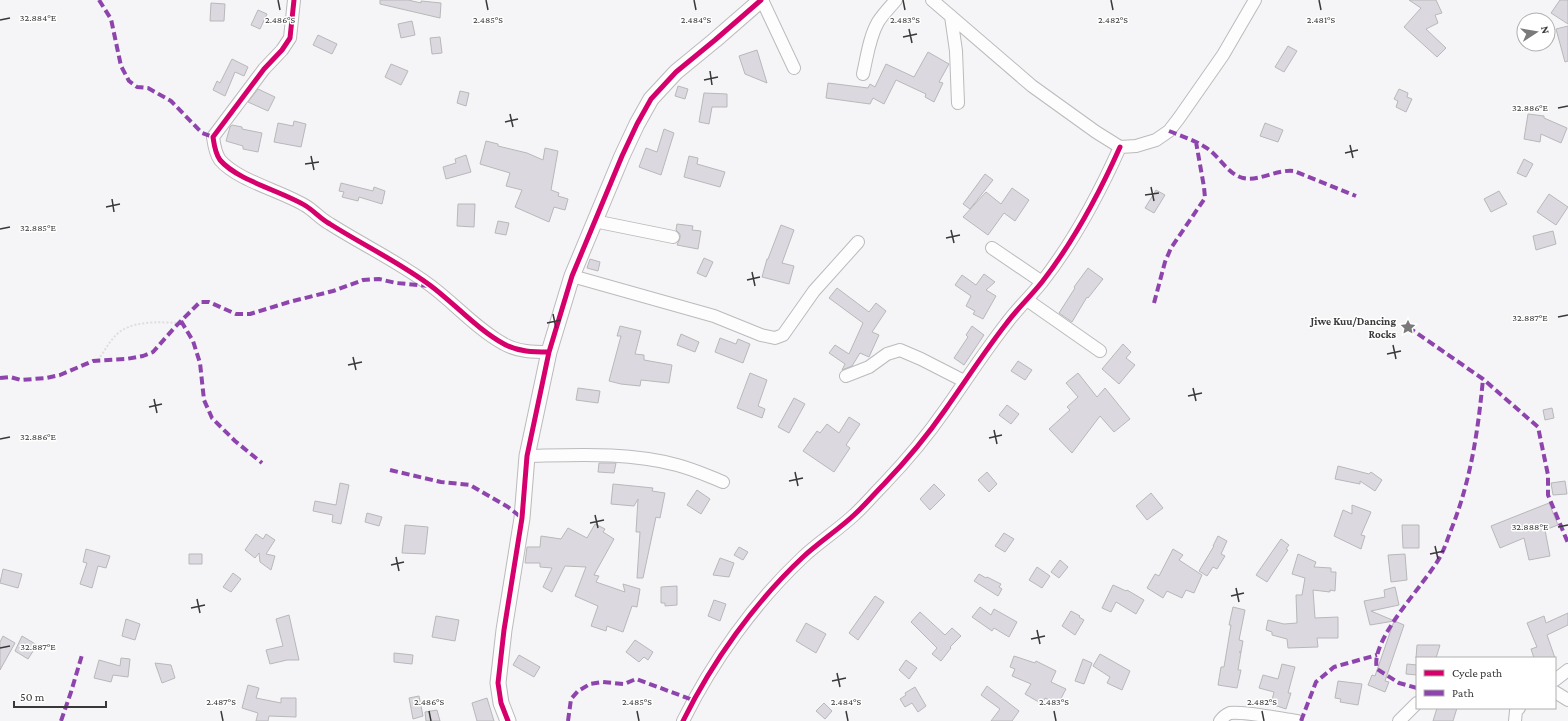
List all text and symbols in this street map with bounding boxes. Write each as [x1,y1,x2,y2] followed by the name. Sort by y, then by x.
[20,12,57,23] text: 32.884°E
[1516,12,1556,52] north arrow
[265,14,295,25] text: 2.486°S
[473,14,503,25] text: 2.485°S
[681,14,712,25] text: 2.484°S
[890,14,920,25] text: 2.483°S
[1098,14,1128,25] text: 2.482°S
[1307,14,1336,25] text: 2.481°S
[1539,25,1553,35] text: N
[1512,102,1549,113] text: 32.886°E
[20,222,57,233] text: 32.885°E
[1512,312,1548,323] text: 32.887°E
[1310,315,1397,340] place label: Jiwe Kuu/Dancing Rocks
[1399,318,1417,336] place icon: Jiwe Kuu/Dancing Rocks
[20,431,57,442] text: 32.886°E
[1512,521,1549,532] text: 32.888°E
[20,641,56,652] text: 32.887°E
[1416,657,1556,709] legend
[1452,666,1503,680] text: Cycle path
[14,683,106,709] scale bar
[1452,686,1474,700] text: Path
[20,690,45,704] text: 50 m
[206,696,236,707] text: 2.487°S
[414,696,444,707] text: 2.486°S
[622,696,652,707] text: 2.485°S
[831,696,862,707] text: 2.484°S
[1039,696,1069,707] text: 2.483°S
[1247,696,1277,707] text: 2.482°S

